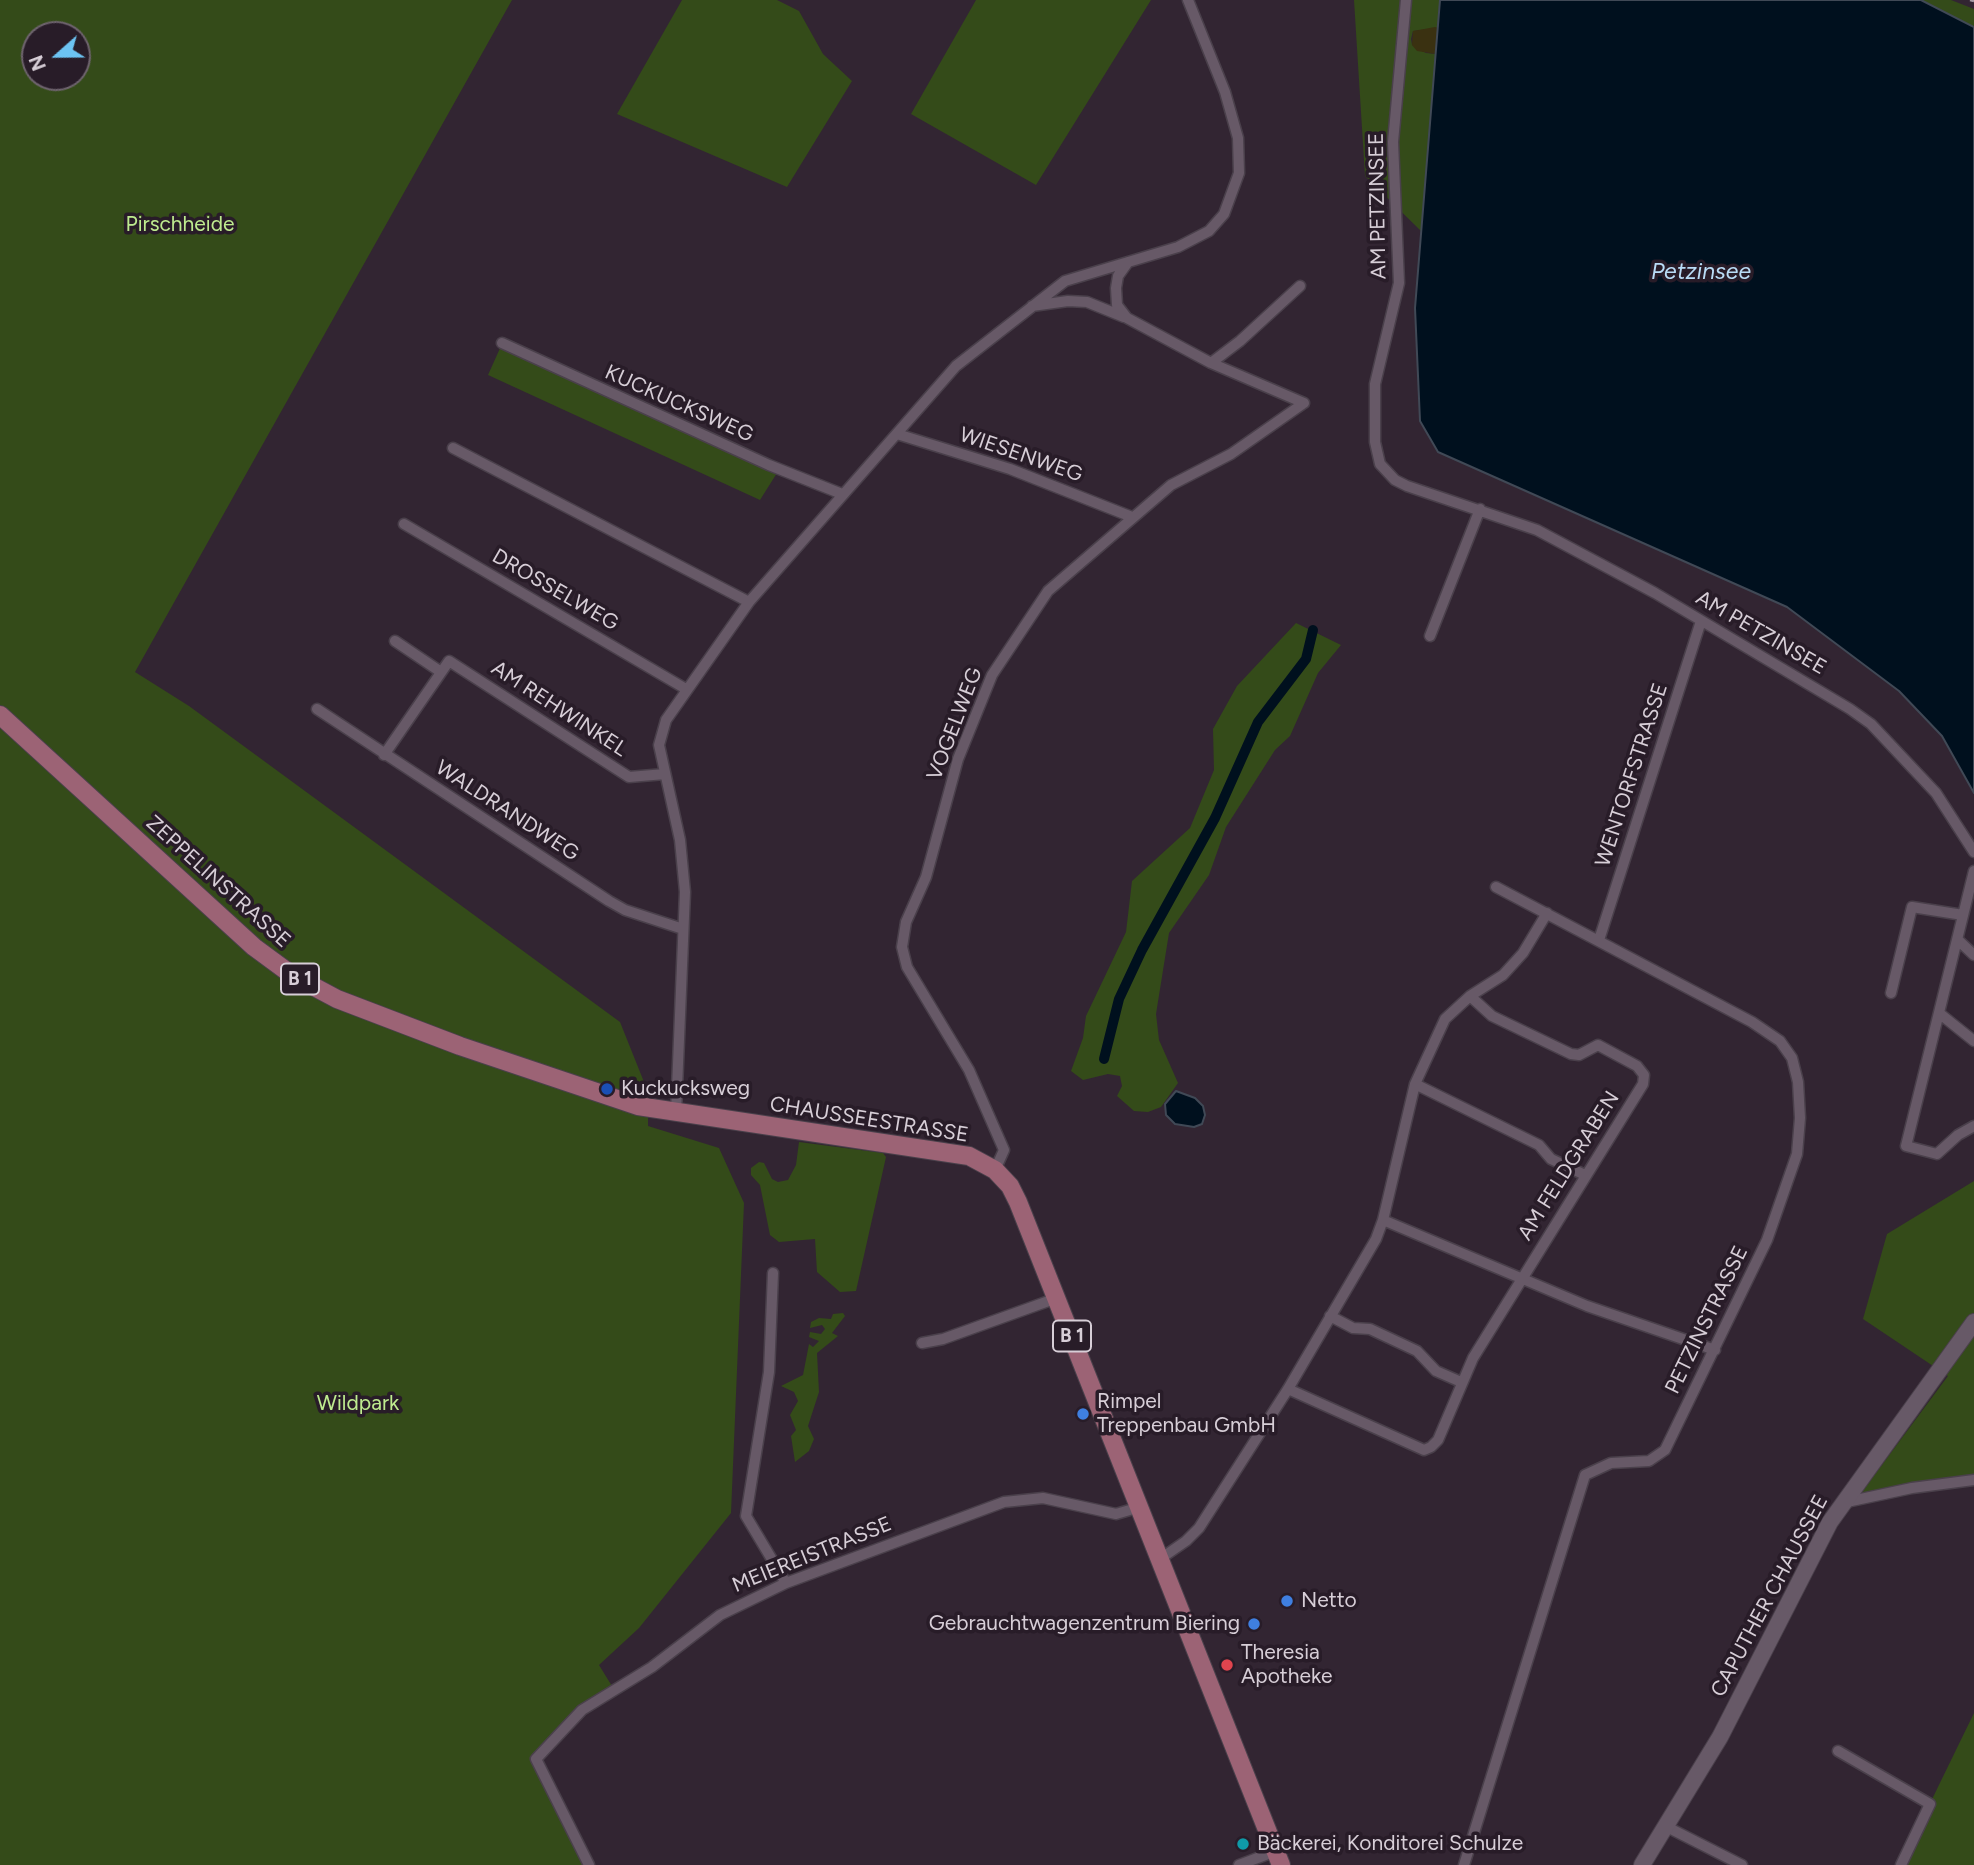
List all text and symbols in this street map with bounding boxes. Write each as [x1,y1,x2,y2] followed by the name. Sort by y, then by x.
[21,21,91,91] north arrow
[24,52,51,74] text: N
[1364,133,1392,279] street label: AM PETZINSEE
[126,212,234,238] park label: Pirschheide
[1651,258,1751,286] water label: Petzinsee
[601,360,757,448] street label: KUCKUCKSWEG
[956,422,1086,488] street label: WIESENWEG
[487,544,623,636] street label: DROSSELWEG
[1691,585,1831,681] street label: AM PETZINSEE
[486,656,632,762] street label: AM REHWINKEL
[922,664,988,784] street label: VOGELWEG
[1590,680,1674,870] street label: WENTORFSTRASSE
[431,755,583,867] street label: WALDRANDWEG
[141,811,295,953] street label: ZEPPELINSTRASSE
[281,964,319,995] road number: B 1
[621,1076,750,1102] place label: Kuckucksweg
[599,1081,615,1097] marker: Kuckucksweg
[1513,1087,1625,1245] street label: AM FELDGRABEN
[768,1092,970,1148] street label: CHAUSSEESTRASSE
[1660,1242,1754,1398] street label: PETZINSTRASSE
[1053,1320,1091,1352] road number: B 1
[1097,1389,1276,1439] place label: Rimpel Treppenbau GmbH
[317,1391,399,1417] park label: Wildpark
[1075,1406,1091,1422] marker: Rimpel Treppenbau GmbH
[1706,1491,1834,1701] street label: CAPUTHER CHAUSSEE
[729,1512,895,1598] street label: MEIEREISTRASSE
[1301,1588,1357,1614] place label: Netto
[1279,1593,1295,1609] marker: Netto
[929,1611,1240,1637] place label: Gebrauchtwagenzentrum Biering
[1246,1616,1262,1632] marker: Gebrauchtwagenzentrum Biering
[1241,1640,1332,1690] place label: Theresia Apotheke
[1219,1657,1235,1673] marker: Theresia Apotheke
[1257,1831,1523,1857] place label: Bäckerei, Konditorei Schulze
[1235,1836,1251,1852] marker: Bäckerei, Konditorei Schulze

